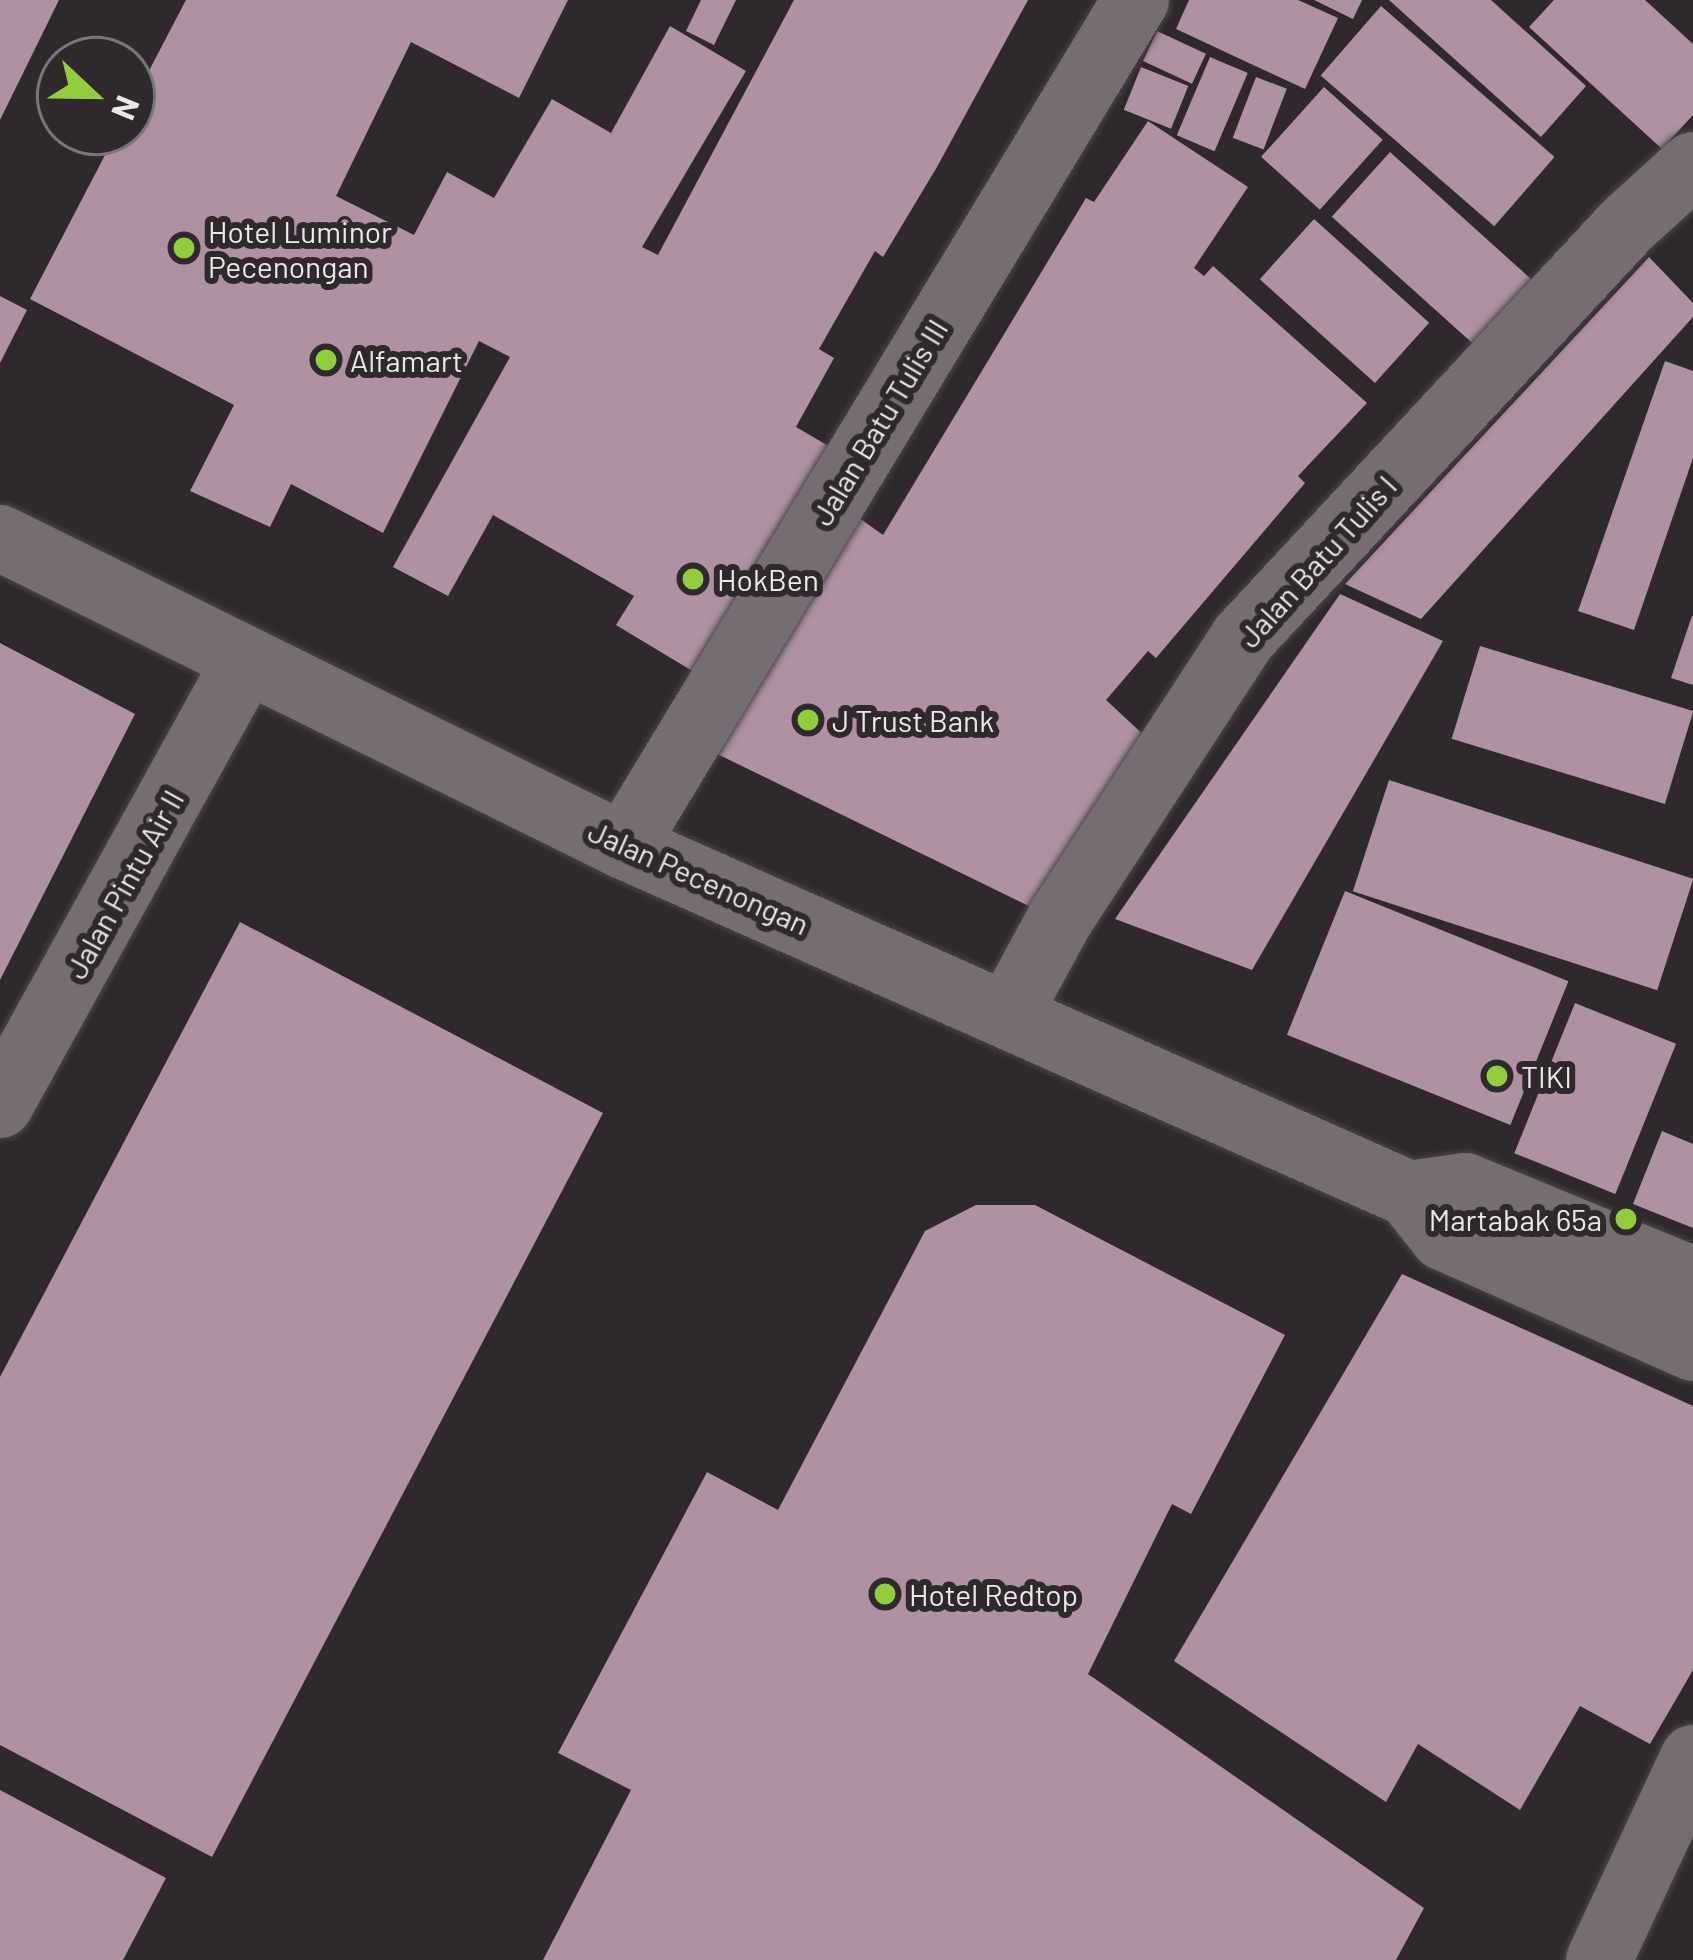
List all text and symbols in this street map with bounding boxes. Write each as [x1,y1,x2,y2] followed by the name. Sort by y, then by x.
[36,36,156,156] north arrow
[104,91,149,126] text: N
[208,213,392,284] place label: Hotel Luminor Pecenongan
[171,235,197,261] marker: Hotel Luminor Pecenongan
[803,312,955,532] street label: Jalan Batu Tulis III
[350,342,463,378] place label: Alfamart
[313,347,339,373] marker: Alfamart
[1231,468,1403,654] street label: Jalan Batu Tulis I
[717,561,819,597] place label: HokBen
[680,566,706,592] marker: HokBen
[832,702,994,738] place label: J Trust Bank
[795,707,821,733] marker: J Trust Bank
[57,783,191,985] street label: Jalan Pintu Air II
[583,812,815,942] street label: Jalan Pecenongan
[1521,1058,1572,1094] place label: TIKI
[1484,1063,1510,1089] marker: TIKI
[1429,1201,1602,1237] place label: Martabak 65a
[1613,1206,1639,1232] marker: Martabak 65a
[909,1576,1078,1612] place label: Hotel Redtop
[872,1581,898,1607] marker: Hotel Redtop

